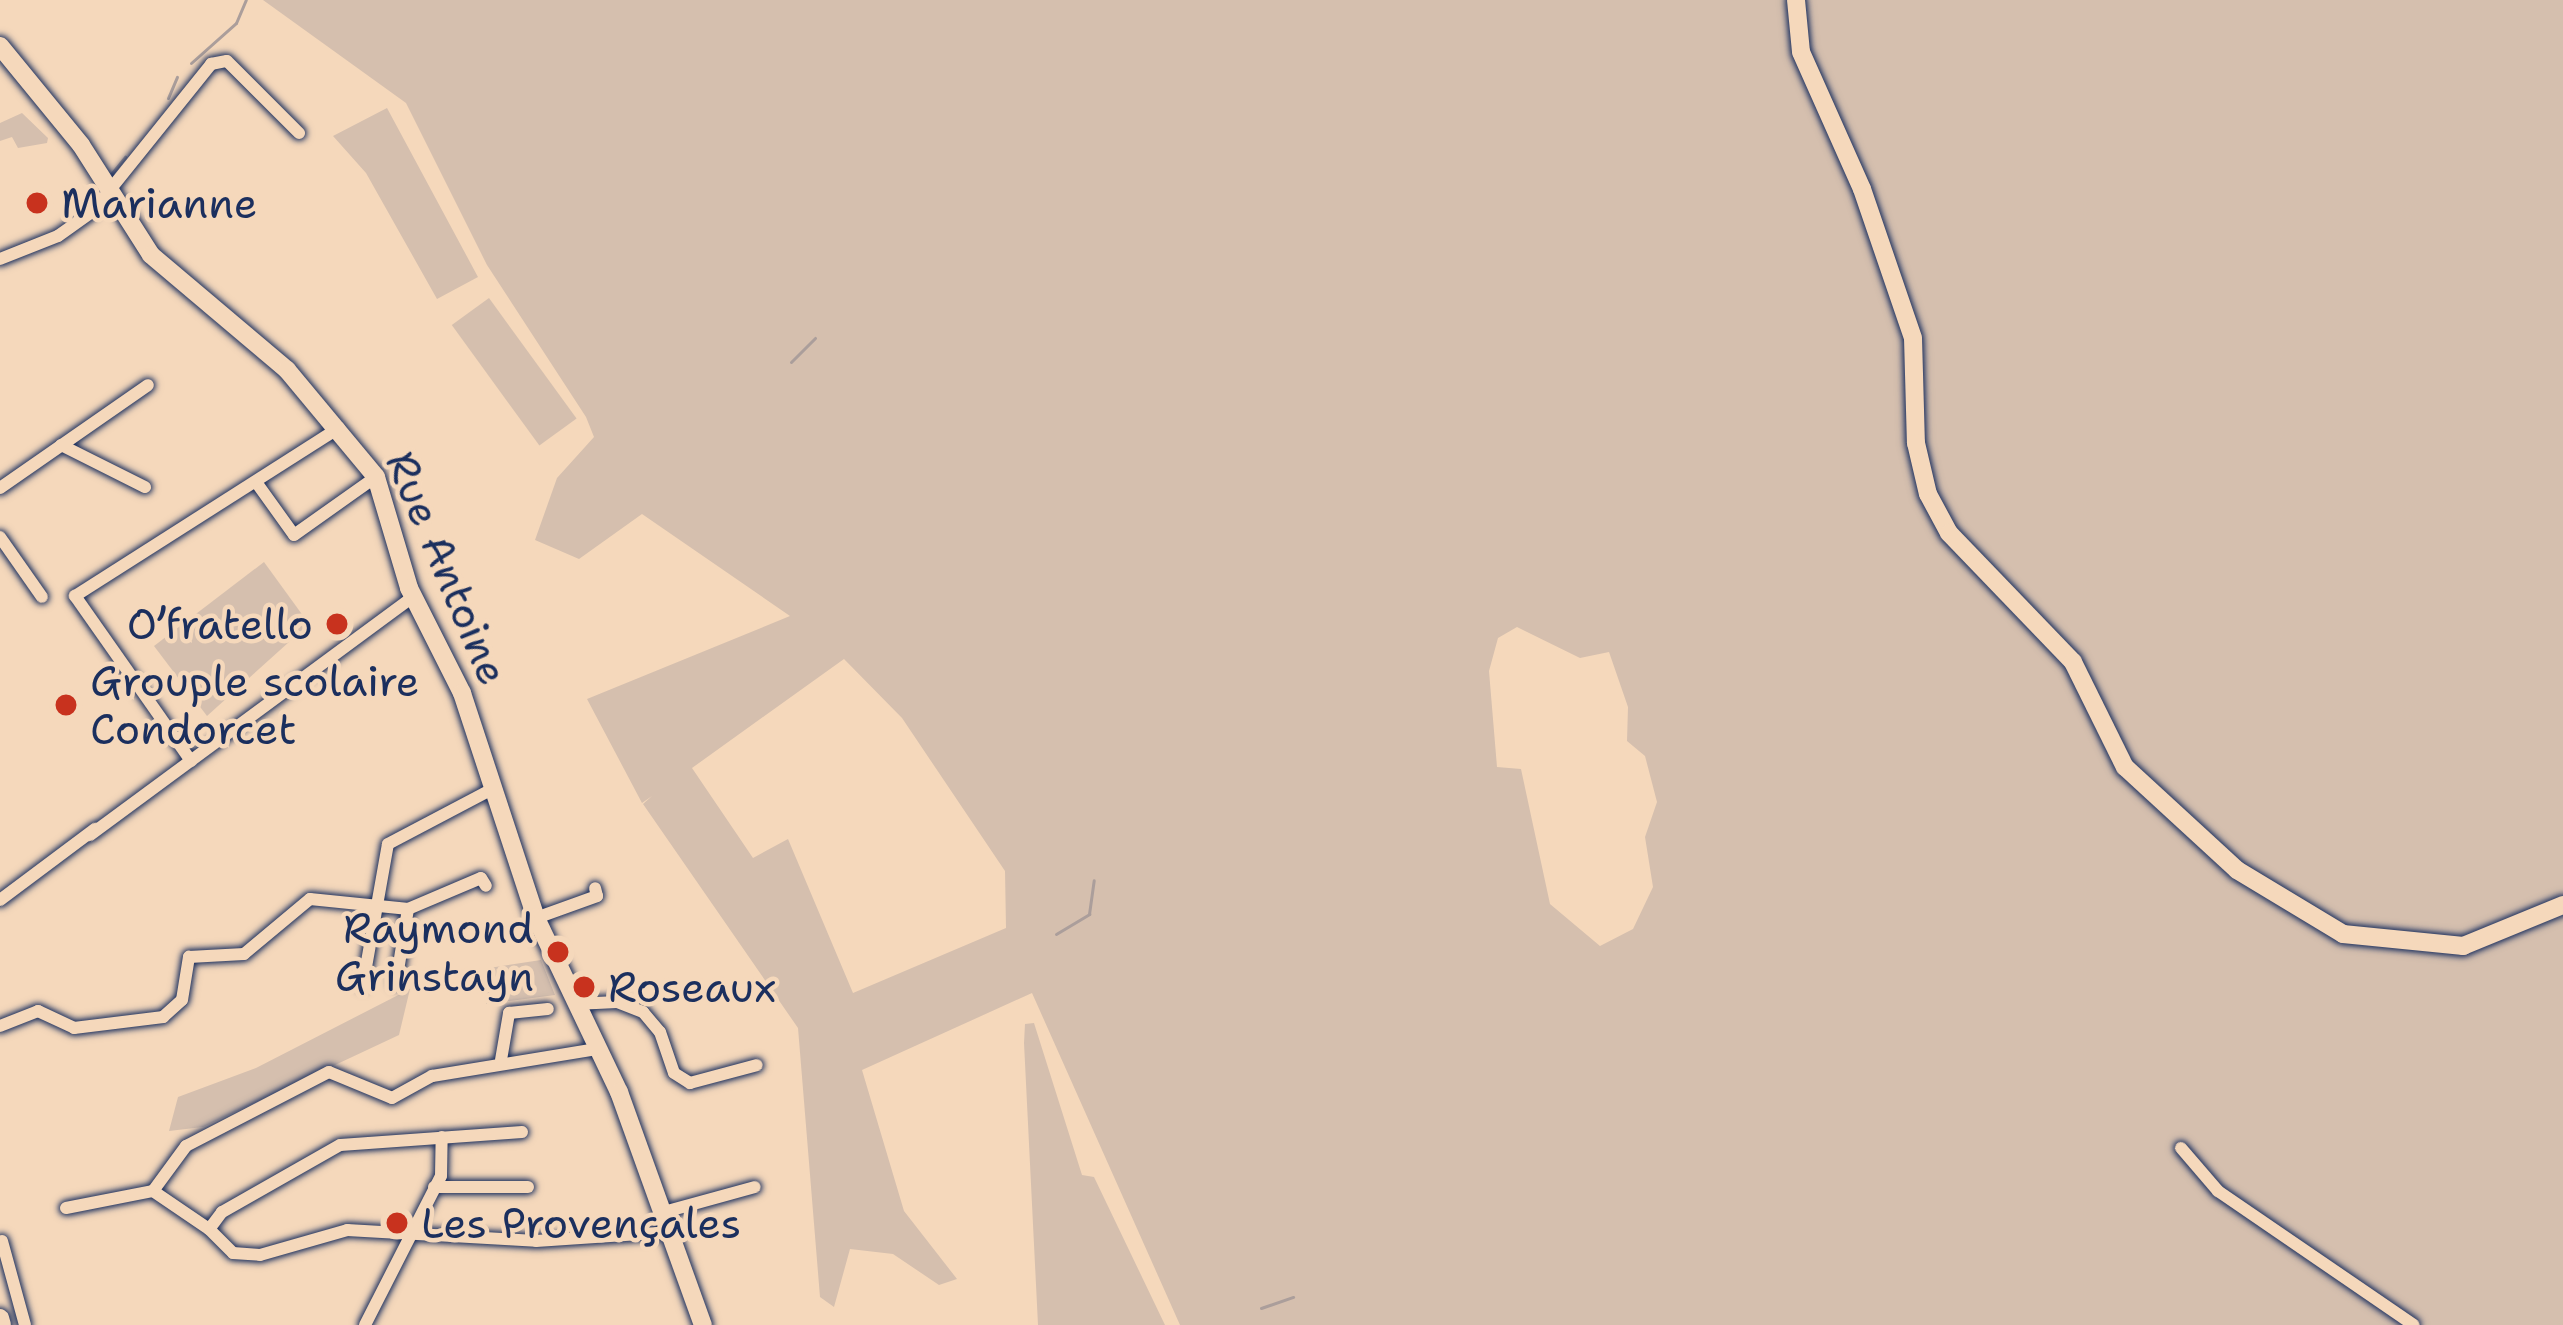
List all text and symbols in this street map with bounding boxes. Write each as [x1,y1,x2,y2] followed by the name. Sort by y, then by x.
[61,178,258,228] place label: Marianne
[24,190,50,216] marker: Marianne
[375,444,519,692] street label: Rue Antoine
[127,599,313,649] place label: O’fratello
[324,611,350,637] marker: O’fratello
[90,656,420,754] place label: Grouple scolaire Condorcet
[53,692,79,718] marker: Grouple scolaire Condorcet
[335,903,534,1002] place label: Raymond Grinstayn
[545,939,571,965] marker: Raymond Grinstayn
[608,962,776,1012] place label: Roseaux
[571,974,597,1000] marker: Roseaux
[421,1198,741,1248] place label: Les Provençales
[384,1210,410,1236] marker: Les Provençales

